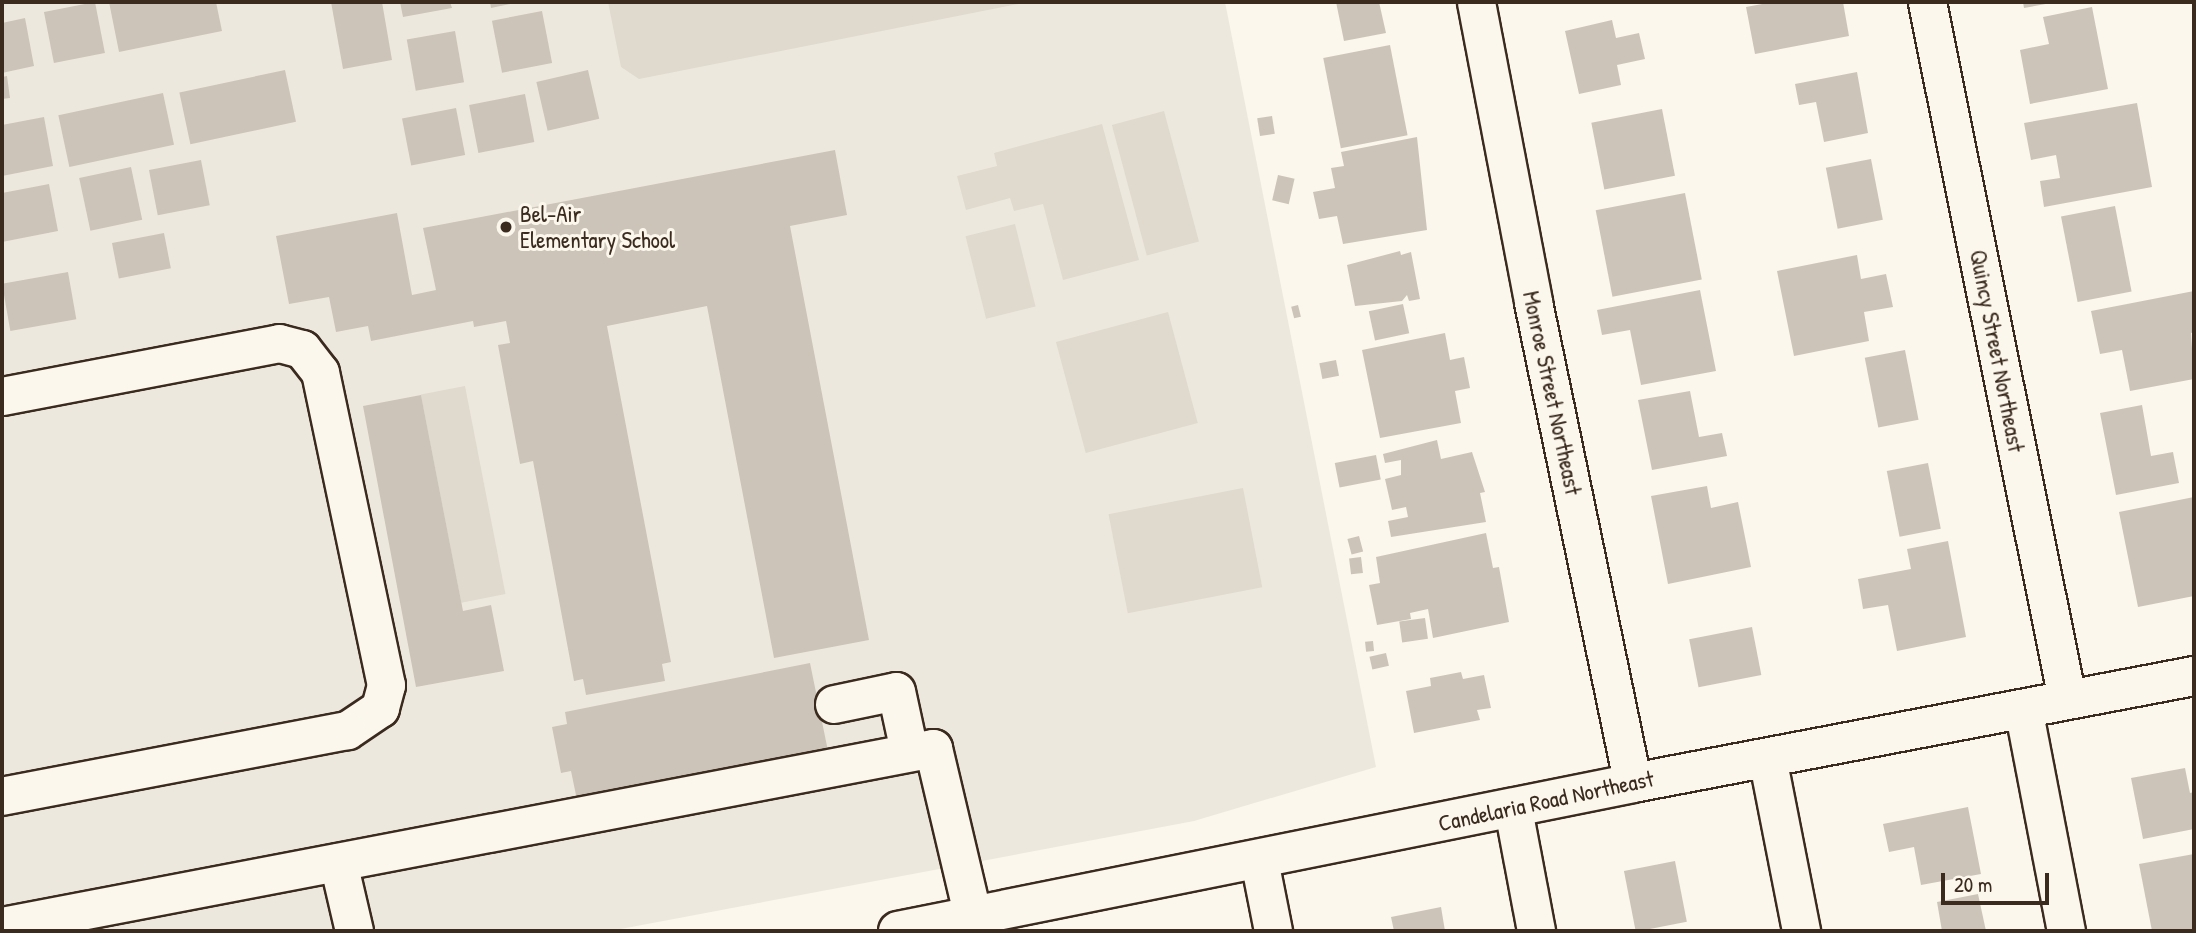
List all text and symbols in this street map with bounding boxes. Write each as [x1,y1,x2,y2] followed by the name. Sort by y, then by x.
[520,200,675,254] place label: Bel-Air Elementary School
[498,219,514,235] marker: Bel-Air Elementary School
[1964,248,2030,454] street label: Quincy Street Northeast
[1517,289,1587,497] street label: Monroe Street Northeast
[1436,765,1656,837] street label: Candelaria Road Northeast
[1944,860,2052,904] scale bar
[1954,870,1992,899] text: 20 m

